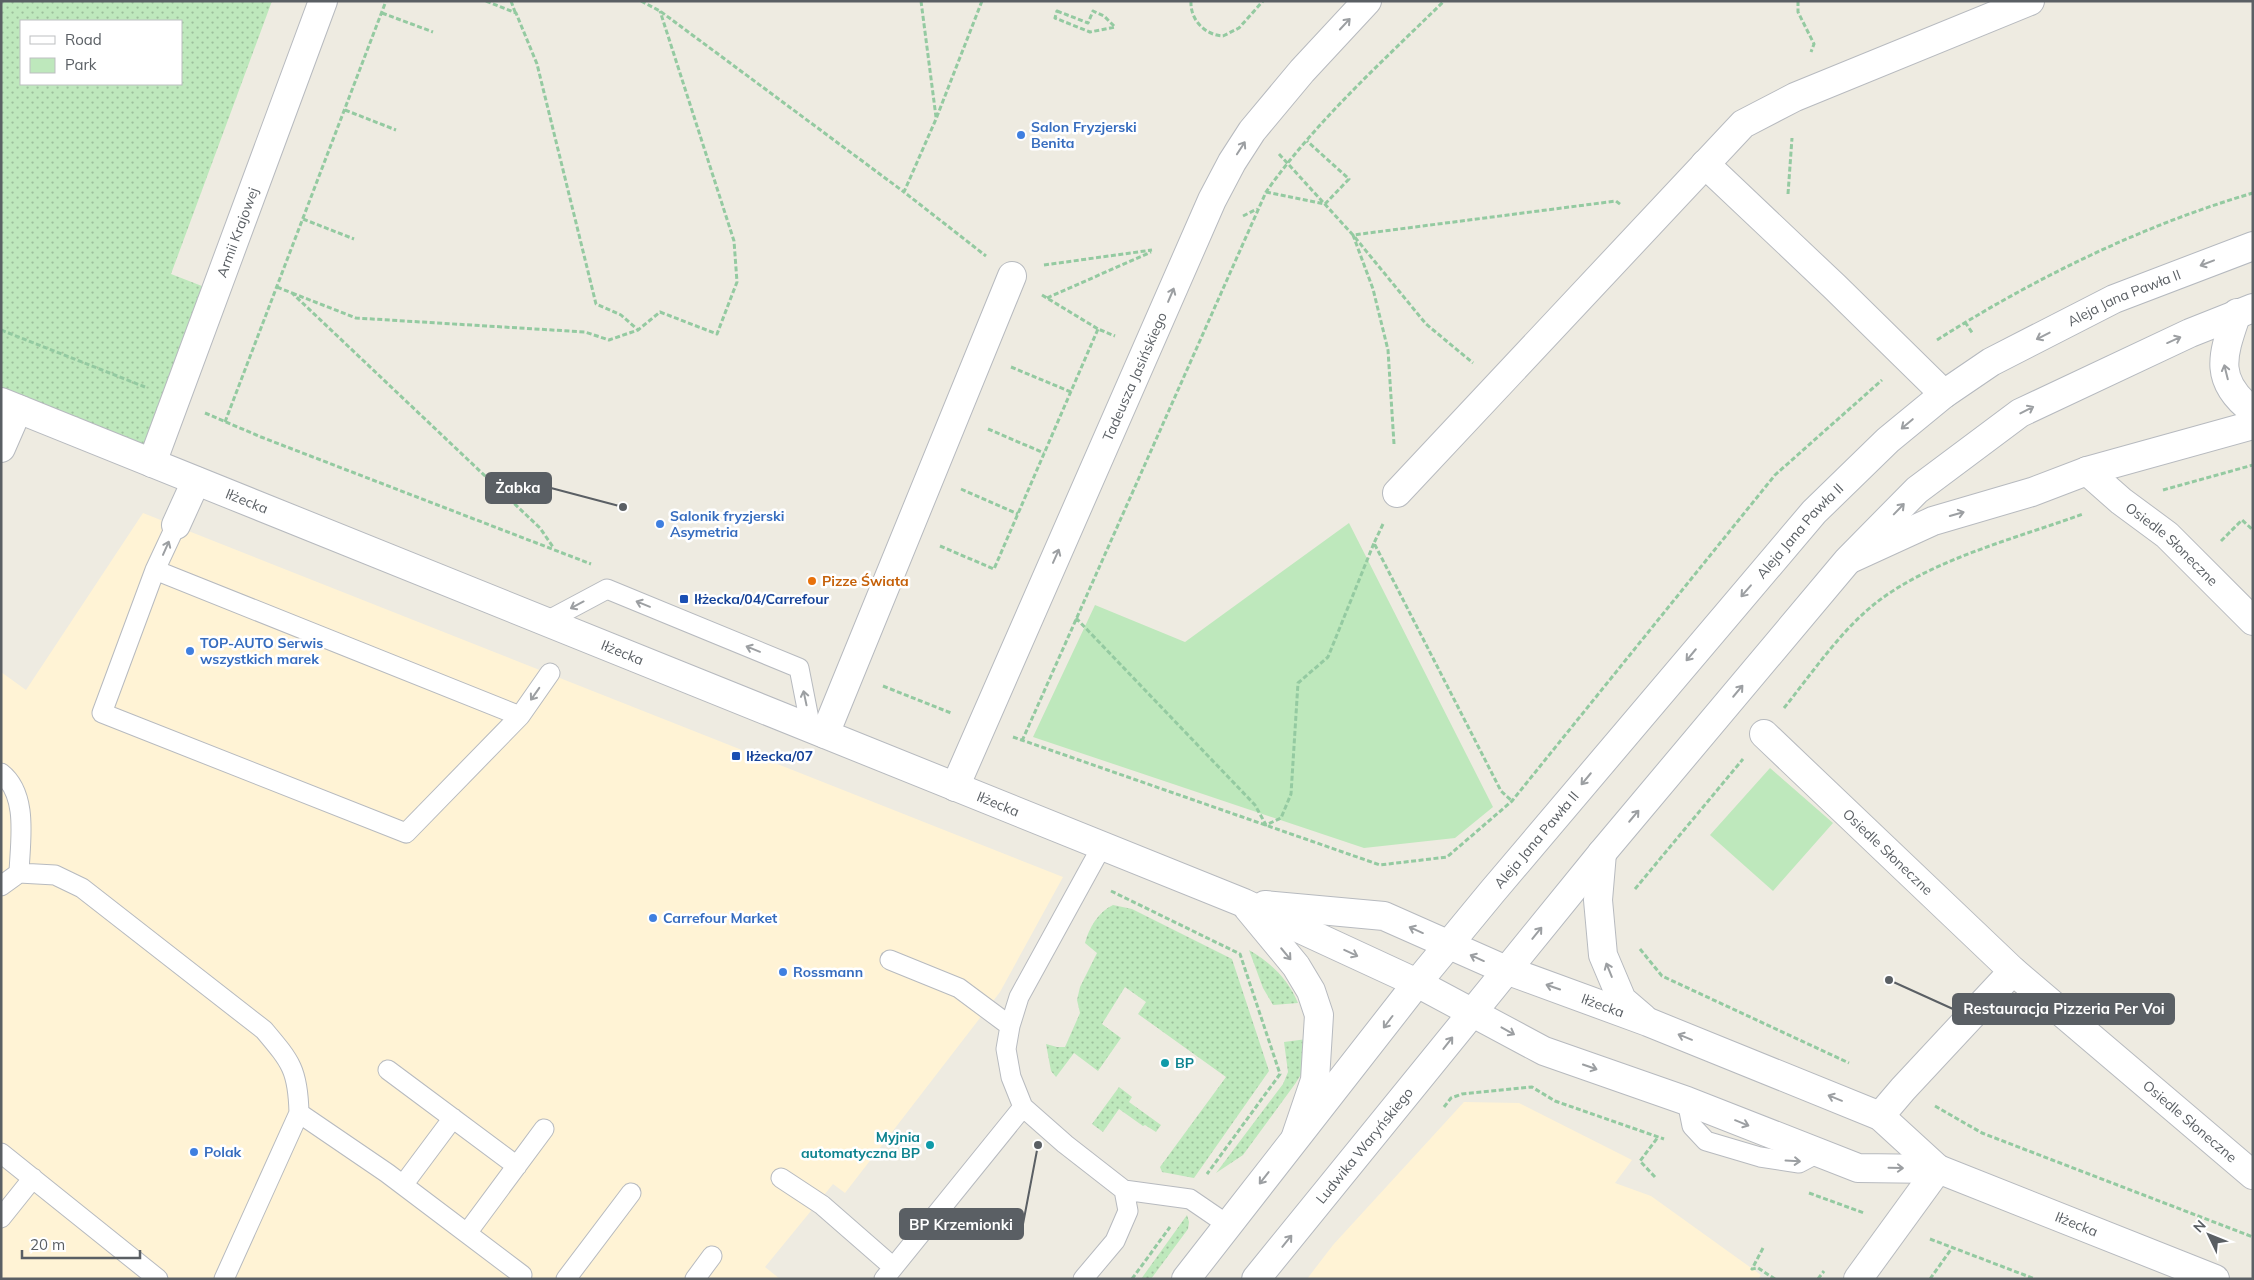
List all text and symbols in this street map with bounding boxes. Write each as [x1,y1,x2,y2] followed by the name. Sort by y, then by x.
[1339,18,1351,31] one-way arrow
[20,20,182,85] legend
[65,30,102,49] text: Road
[65,55,97,74] text: Park
[1031,118,1137,152] place label: Salon Fryzjerski Benita
[1015,129,1027,141] marker: Salon Fryzjerski Benita
[1236,142,1246,156] one-way arrow
[213,185,262,280] street label: Armii Krajowej
[2200,259,2215,268] one-way arrow
[2064,265,2183,330] street label: Aleja Jana Pawła II
[1166,288,1176,303] one-way arrow
[1099,309,1171,444] street label: Tadeusza Jasińskiego
[2035,331,2050,341] one-way arrow
[2166,335,2181,345] one-way arrow
[2221,364,2230,380] one-way arrow
[2019,405,2034,415] one-way arrow
[1901,419,1914,430] one-way arrow
[486,473,551,503] callout: Żabka
[495,478,541,497] text: Żabka
[1753,479,1847,582] street label: Aleja Jana Pawła II
[223,484,271,518] street label: Iłżecka
[2122,498,2222,590] street label: Osiedle Słoneczne
[1892,503,1905,515] one-way arrow
[670,507,784,541] place label: Salonik fryzjerski Asymetria
[1949,508,1965,518] one-way arrow
[654,518,666,530] marker: Salonik fryzjerski Asymetria
[161,541,171,556] one-way arrow
[1052,549,1062,564] one-way arrow
[822,572,909,590] place label: Pizze Świata
[806,575,818,587] marker: Pizze Świata
[1740,585,1752,598] one-way arrow
[694,590,830,608] place label: Iłżecka/04/Carrefour
[678,593,690,605] marker: Iłżecka/04/Carrefour
[636,599,651,608] one-way arrow
[570,601,585,610] one-way arrow
[200,634,323,668] place label: TOP-AUTO Serwis wszystkich marek
[599,636,646,669] street label: Iłżecka
[746,644,761,653] one-way arrow
[184,645,196,657] marker: TOP-AUTO Serwis wszystkich marek
[1686,649,1697,662] one-way arrow
[1732,685,1744,698] one-way arrow
[530,687,540,701] one-way arrow
[800,691,809,707] one-way arrow
[746,747,813,765] place label: Iłżecka/07
[730,750,742,762] marker: Iłżecka/07
[1581,773,1592,786] one-way arrow
[974,787,1022,820] street label: Iłżecka
[1490,787,1583,892] street label: Aleja Jana Pawła II
[1839,805,1937,899] street label: Osiedle Słoneczne
[1628,810,1639,823] one-way arrow
[663,909,778,927] place label: Carrefour Market
[647,912,659,924] marker: Carrefour Market
[1409,925,1424,935] one-way arrow
[1532,927,1543,940] one-way arrow
[1280,947,1291,960] one-way arrow
[1343,948,1358,958] one-way arrow
[1470,952,1485,962] one-way arrow
[793,963,863,981] place label: Rossmann
[1604,963,1613,978] one-way arrow
[777,966,789,978] marker: Rossmann
[1546,982,1561,991] one-way arrow
[1579,989,1627,1022] street label: Iłżecka
[1953,994,2174,1024] callout: Restauracja Pizzeria Per Voi
[1963,999,2165,1018] text: Restauracja Pizzeria Per Voi
[1382,1015,1393,1028] one-way arrow
[1501,1027,1515,1037] one-way arrow
[1678,1031,1693,1041] one-way arrow
[1443,1037,1454,1050] one-way arrow
[1175,1054,1194,1072] place label: BP
[1159,1057,1171,1069] marker: BP
[1582,1063,1597,1072] one-way arrow
[2139,1076,2241,1166] street label: Osiedle Słoneczne
[1312,1084,1417,1207] street label: Ludwika Waryńskiego
[1828,1092,1843,1102] one-way arrow
[1734,1119,1749,1128] one-way arrow
[801,1128,920,1162] place label: Myjnia automatyczna BP
[924,1139,936,1151] marker: Myjnia automatyczna BP
[204,1143,242,1161] place label: Polak
[188,1146,200,1158] marker: Polak
[1785,1157,1801,1166] one-way arrow
[1888,1164,1904,1173] one-way arrow
[1259,1171,1270,1184] one-way arrow
[2053,1207,2100,1241] street label: Iłżecka
[900,1209,1023,1239] callout: BP Krzemionki
[2184,1210,2234,1260] north arrow
[909,1215,1013,1234] text: BP Krzemionki
[2189,1216,2210,1236] text: N
[22,1228,140,1260] scale bar
[30,1235,65,1254] text: 20 m
[1281,1235,1292,1248] one-way arrow

